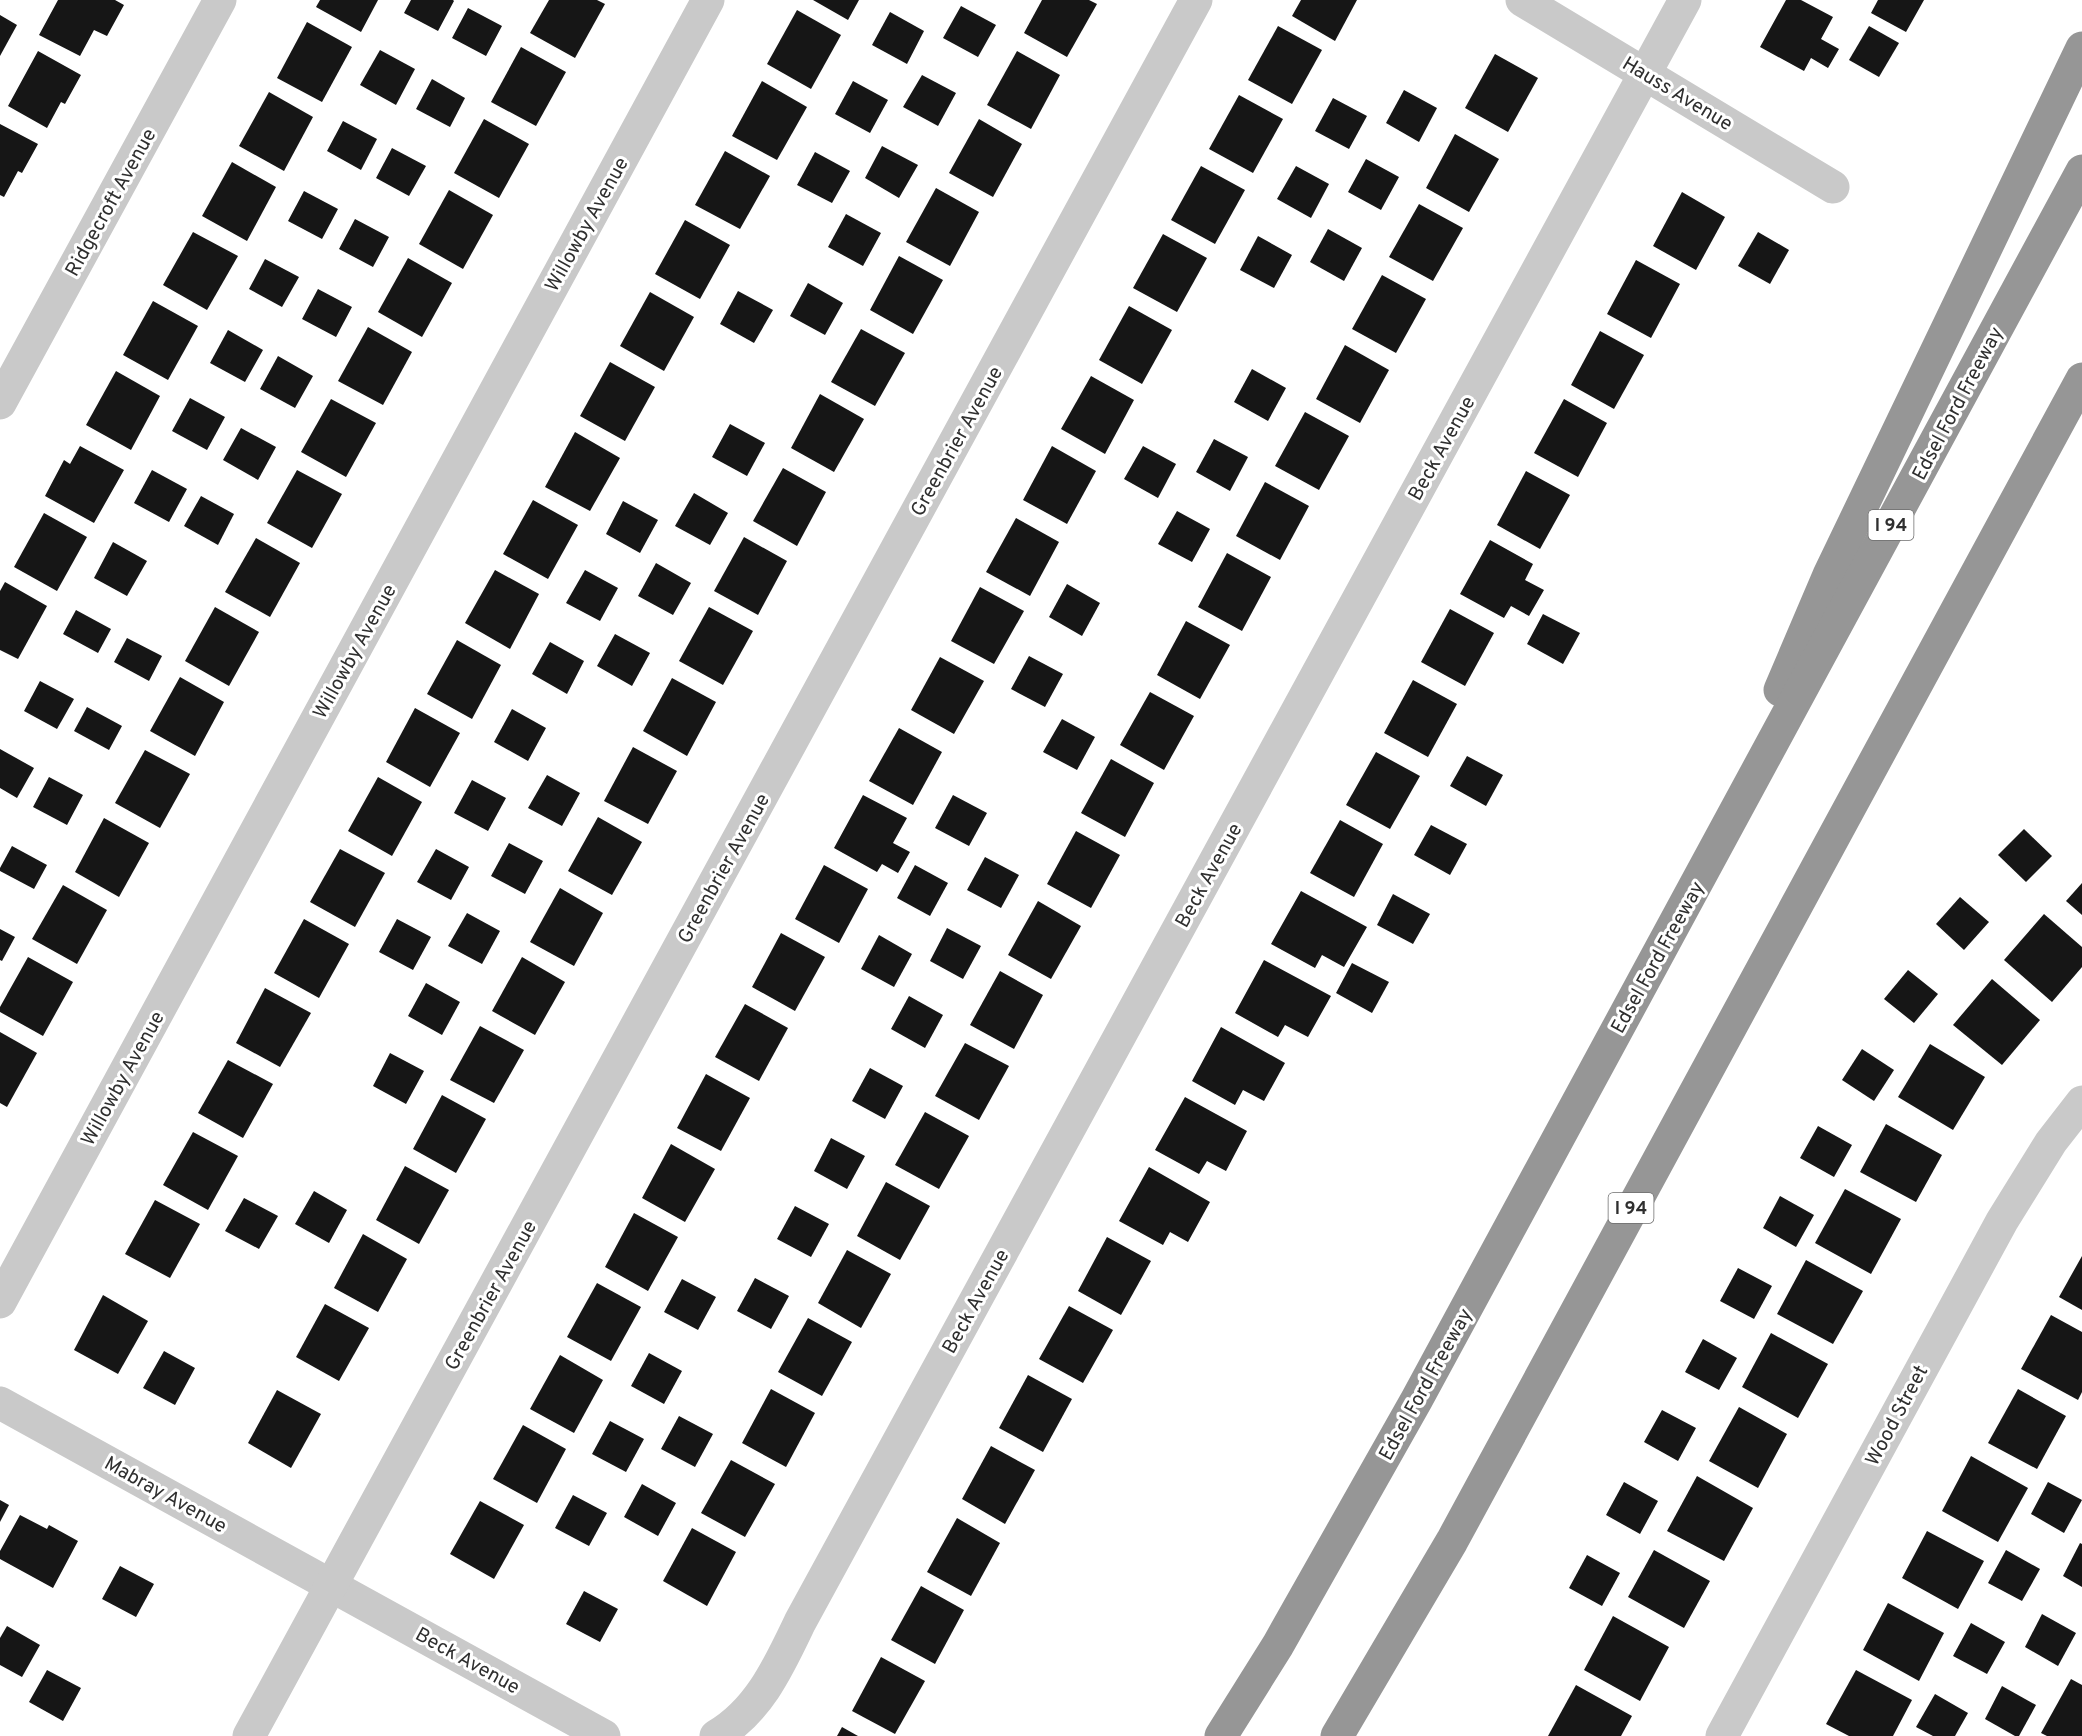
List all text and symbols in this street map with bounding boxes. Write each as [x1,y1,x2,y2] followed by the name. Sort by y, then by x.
[1617,51,1737,138] street label: Hauss Avenue
[60,124,163,282] street label: Ridgecroft Avenue
[540,153,636,297] street label: Willowby Avenue
[1907,323,2010,485] street label: Edsel Ford Freeway
[906,362,1010,522] street label: Greenbrier Avenue
[1403,392,1482,506] street label: Beck Avenue
[1868,510,1914,540] road number: I 94
[308,580,404,724] street label: Willowby Avenue
[673,789,777,949] street label: Greenbrier Avenue
[1170,819,1249,933] street label: Beck Avenue
[1606,877,1711,1039] street label: Edsel Ford Freeway
[76,1007,172,1151] street label: Willowby Avenue
[1608,1193,1654,1223] road number: I 94
[440,1216,544,1376] street label: Greenbrier Avenue
[937,1245,1016,1359] street label: Beck Avenue
[1374,1304,1479,1466] street label: Edsel Ford Freeway
[1860,1361,1935,1471] street label: Wood Street
[99,1451,231,1540] street label: Mabray Avenue
[410,1622,524,1701] street label: Beck Avenue

